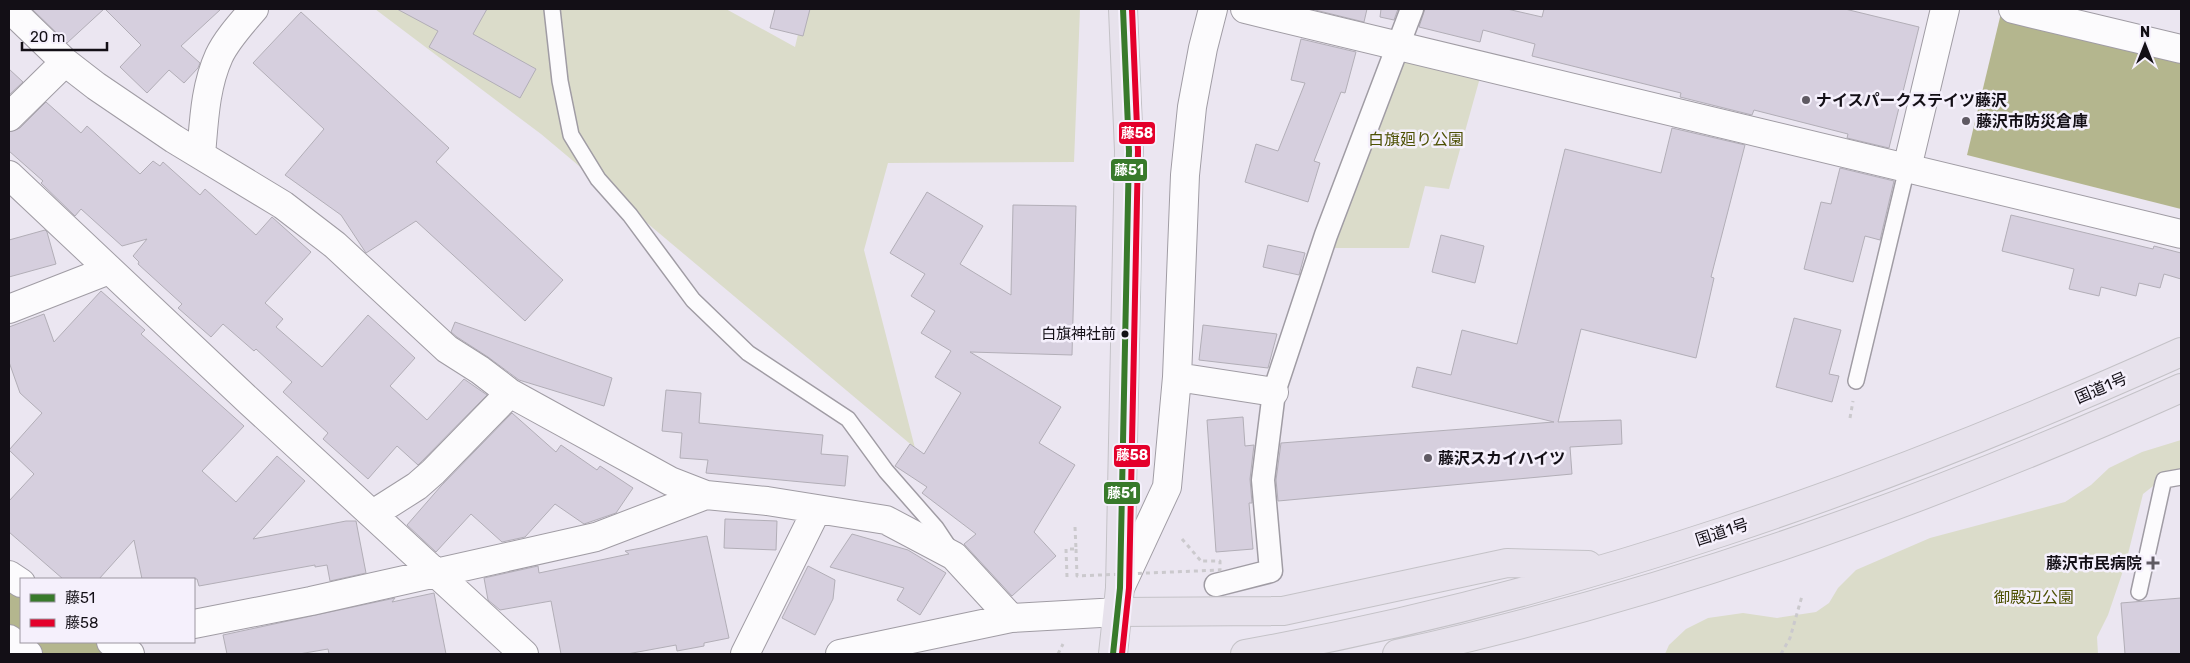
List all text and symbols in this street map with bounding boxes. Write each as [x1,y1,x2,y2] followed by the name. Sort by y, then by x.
[22,20,108,52] scale bar
[2120,20,2170,70] north arrow
[2140,24,2150,41] text: N
[30,28,65,46] text: 20 m
[1816,91,2007,110] place label: ナイスパークステイツ藤沢
[1800,94,1812,106] marker: ナイスパークステイツ藤沢
[1976,112,2088,131] place label: 藤沢市防災倉庫
[1960,115,1972,127] marker: 藤沢市防災倉庫
[1118,121,1156,145] line badge: 藤58
[1121,125,1153,142] text: 藤58
[1368,130,1464,149] park label: 白旗廻り公園
[1110,158,1148,182] line badge: 藤51
[1114,162,1144,179] text: 藤51
[1041,325,1116,343] place label: 白旗神社前
[1120,329,1130,339] marker: 白旗神社前
[2072,369,2130,407] street label: 国道1号
[1113,444,1151,468] line badge: 藤58
[1116,447,1148,464] text: 藤58
[1438,449,1565,468] place label: 藤沢スカイハイツ
[1422,452,1434,464] marker: 藤沢スカイハイツ
[1103,481,1141,505] line badge: 藤51
[1107,485,1137,502] text: 藤51
[1693,514,1751,550] street label: 国道1号
[2046,554,2142,573] place label: 藤沢市民病院
[2146,556,2160,570] marker: 藤沢市民病院
[20,578,195,643] legend
[1994,588,2074,607] park label: 御殿辺公園
[65,589,95,607] text: 藤51
[65,614,98,632] text: 藤58

